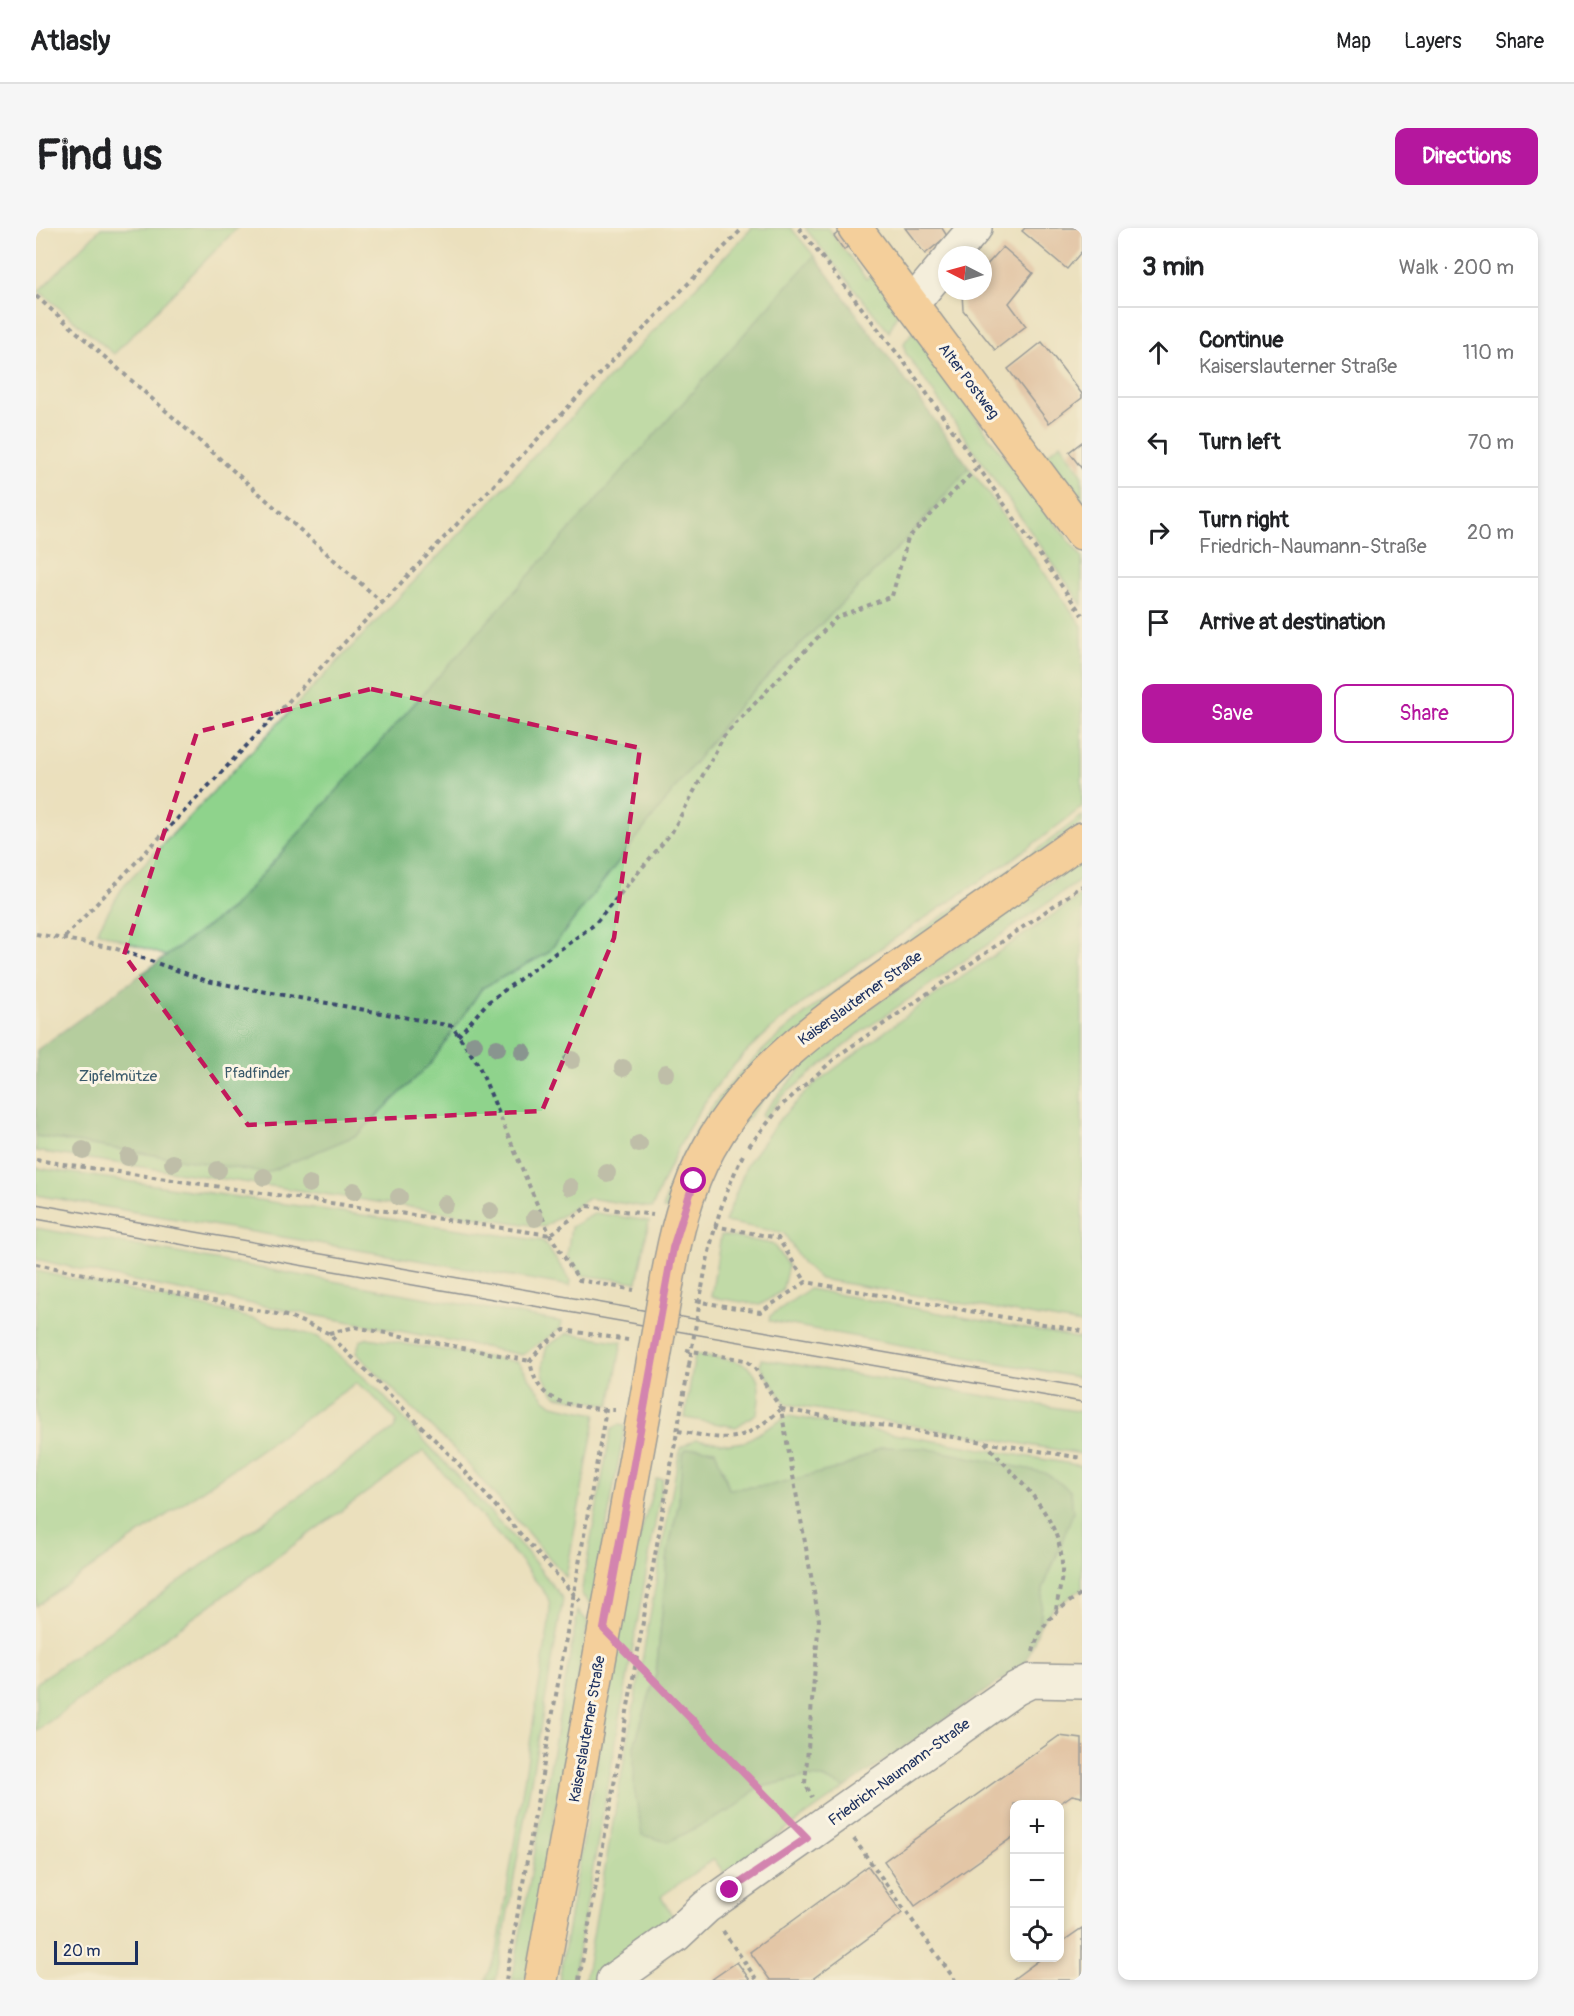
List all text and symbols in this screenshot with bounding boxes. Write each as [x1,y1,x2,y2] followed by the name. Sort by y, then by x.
[30,24,110,59] text: Atlasly
[1336,28,1371,55] text: Map
[1404,28,1462,55] text: Layers
[1495,28,1544,55] text: Share
[1395,128,1538,185] button: Directions
[36,130,162,182] text: Find us
[938,246,992,300] north arrow
[1142,251,1204,283] text: 3 min
[1399,255,1514,280] text: Walk · 200 m
[1199,326,1283,354] text: Continue
[1142,336,1175,369] icon: ahead
[934,340,1003,423] street label: Alter Postweg
[1463,340,1514,365] text: 110 m
[1199,354,1397,379] text: Kaiserslauterner Straße
[1142,426,1175,459] icon: left
[1199,428,1281,456] text: Turn left
[1468,430,1514,455] text: 70 m
[1199,506,1289,534] text: Turn right
[1142,516,1175,549] icon: right
[1467,520,1514,545] text: 20 m
[1199,534,1427,559] text: Friedrich-Naumann-Straße
[1142,606,1175,639] icon: arrive
[1199,608,1385,636] text: Arrive at destination
[1142,684,1322,743] button: Save
[1334,684,1514,743] button: Share
[795,947,926,1050] street label: Kaiserslauterner Straße
[224,1064,290,1083] park label: Pfadfinder
[79,1067,158,1086] park label: Zipfelmütze
[680,1167,706,1193] route start
[565,1654,610,1804] street label: Kaiserslauterner Straße
[825,1714,974,1830] street label: Friedrich-Naumann-Straße
[1010,1800,1064,1962] map controls
[1010,1800,1064,1854] button: +
[1010,1854,1064,1908] button: −
[716,1876,742,1902] route end
[1010,1908,1064,1962] button: locate
[54,1938,138,1966] scale bar
[63,1941,101,1961] text: 20 m

